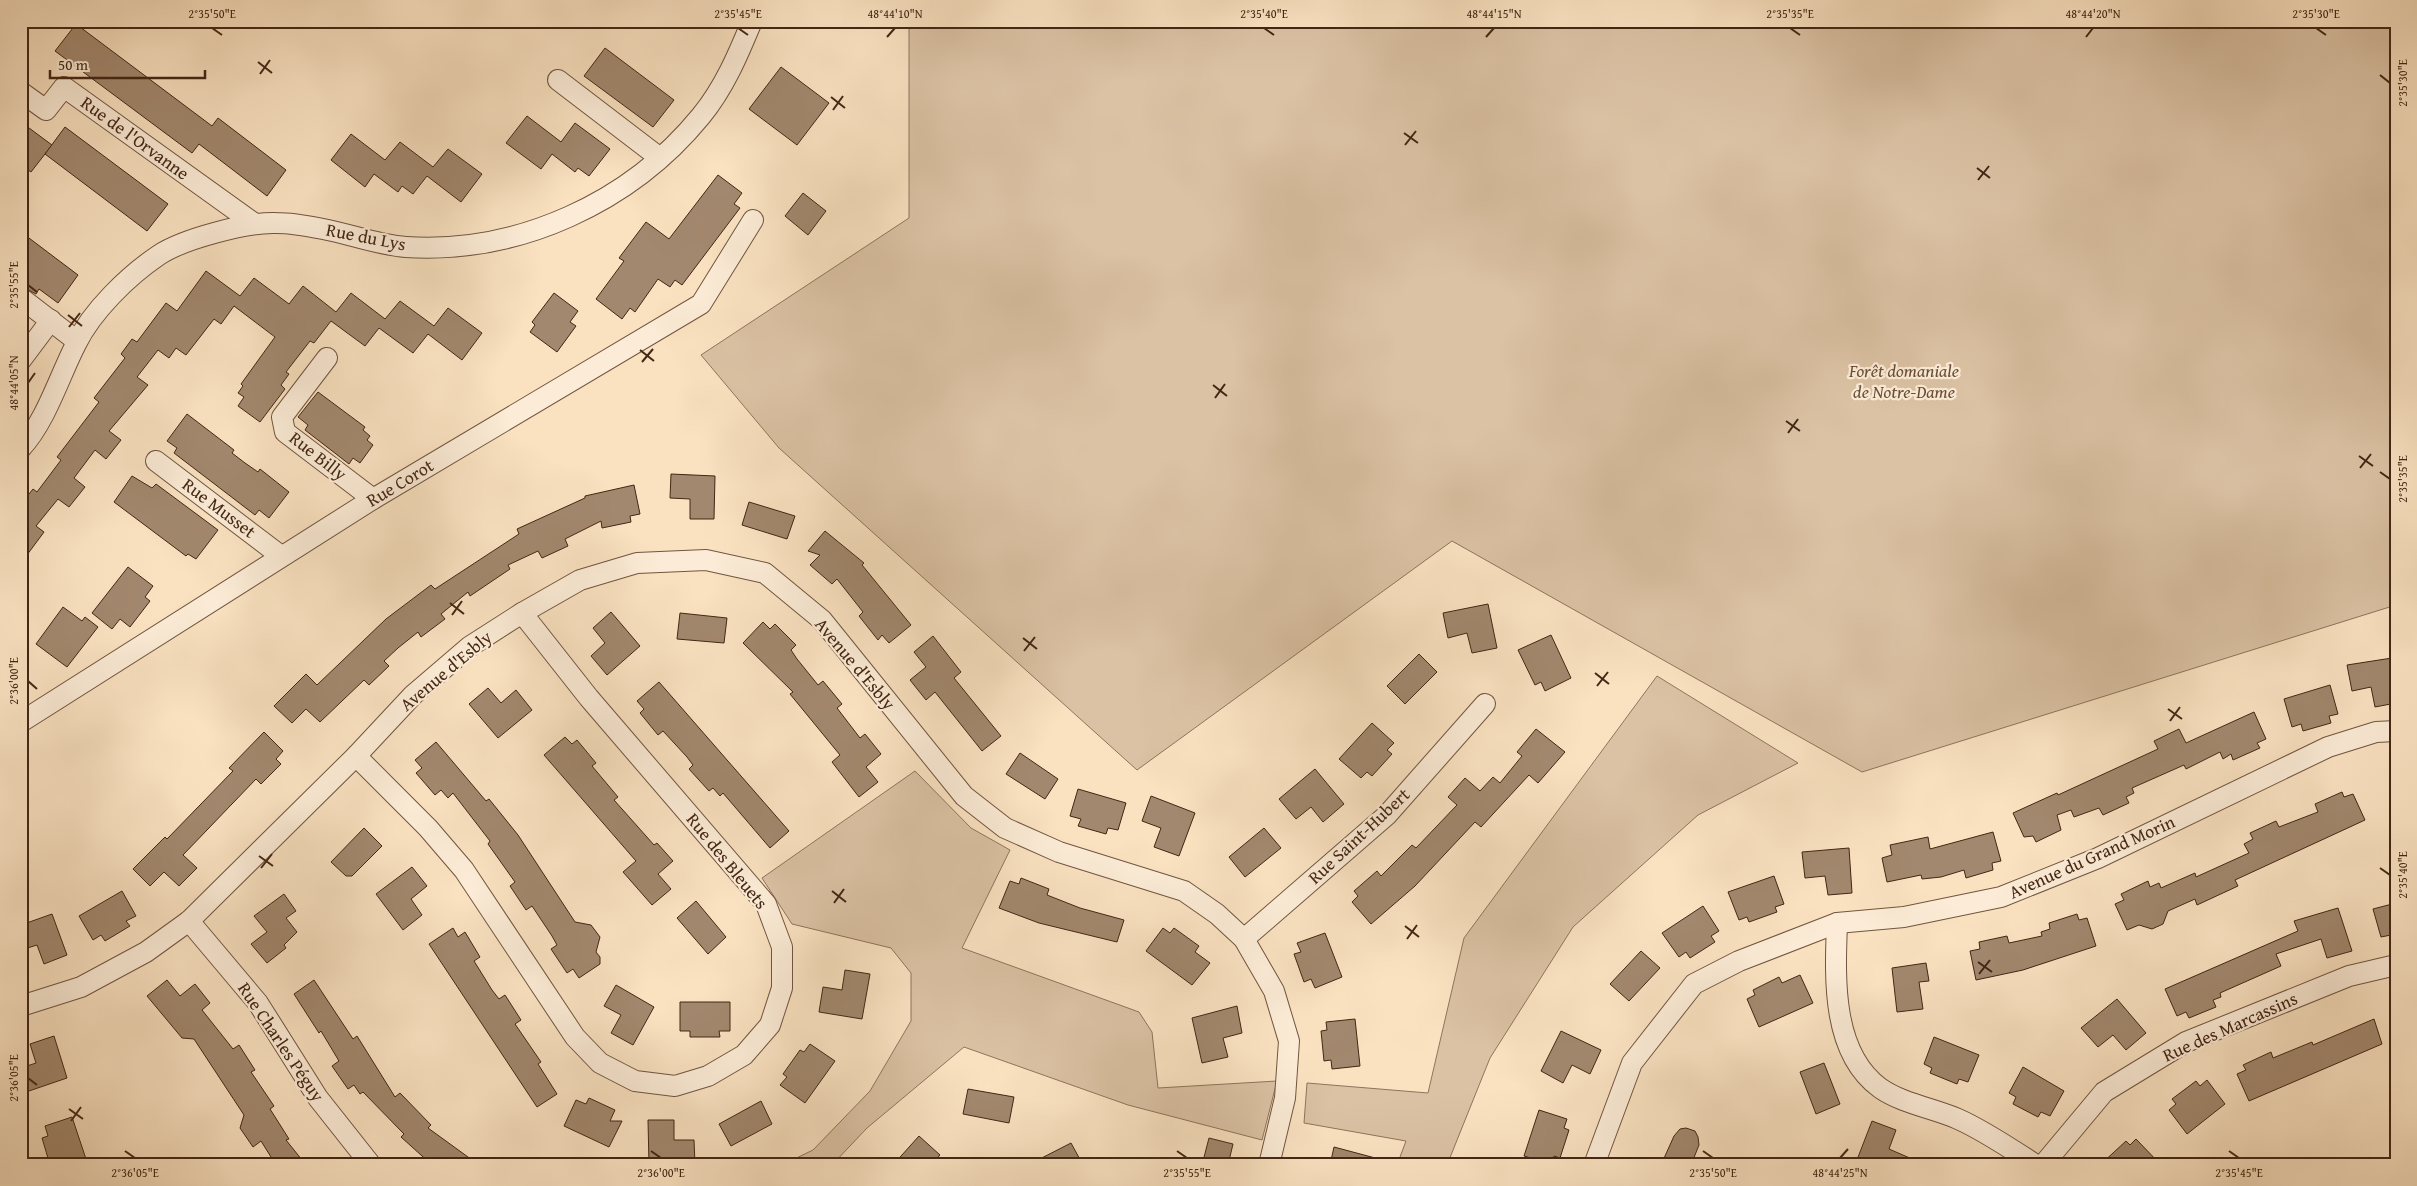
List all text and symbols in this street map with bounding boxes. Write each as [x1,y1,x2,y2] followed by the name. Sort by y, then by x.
[188,5,236,22] text: 2°35'50"E
[714,5,762,22] text: 2°35'45"E
[867,5,923,22] text: 48°44'10"N
[1240,5,1288,22] text: 2°35'40"E
[1466,5,1522,22] text: 48°44'15"N
[1766,5,1814,22] text: 2°35'35"E
[2065,5,2121,22] text: 48°44'20"N
[2292,5,2340,22] text: 2°35'30"E
[50,48,205,80] scale bar
[58,54,89,75] text: 50 m
[2394,59,2411,107] text: 2°35'30"E
[75,89,195,186] street label: Rue de l'Orvanne
[324,216,408,257] street label: Rue du Lys
[5,261,22,309] text: 2°35'55"E
[5,355,22,411] text: 48°44'05"N
[1848,357,1959,405] park label: Forêt domaniale de Notre-Dame
[284,424,353,487] street label: Rue Billy
[361,452,439,513] street label: Rue Corot
[2394,455,2411,503] text: 2°35'35"E
[177,471,262,545] street label: Rue Musset
[809,612,902,716] street label: Avenue d'Esbly
[394,624,498,717] street label: Avenue d'Esbly
[5,657,22,705] text: 2°36'00"E
[1302,781,1416,890] street label: Rue Saint-Hubert
[680,807,775,915] street label: Rue des Bleuets
[2004,808,2179,905] street label: Avenue du Grand Morin
[2394,851,2411,899] text: 2°35'40"E
[231,977,331,1107] street label: Rue Charles Péguy
[2158,985,2302,1068] street label: Rue des Marcassins
[5,1054,22,1102] text: 2°36'05"E
[111,1164,159,1181] text: 2°36'05"E
[637,1164,685,1181] text: 2°36'00"E
[1163,1164,1211,1181] text: 2°35'55"E
[1689,1164,1737,1181] text: 2°35'50"E
[1812,1164,1868,1181] text: 48°44'25"N
[2215,1164,2263,1181] text: 2°35'45"E

